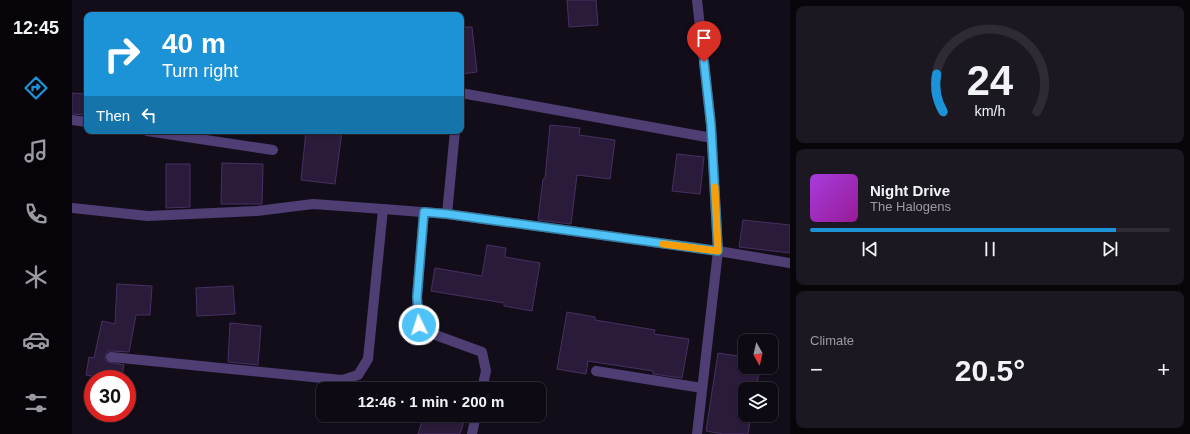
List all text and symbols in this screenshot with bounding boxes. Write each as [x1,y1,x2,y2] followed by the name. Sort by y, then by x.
[13,18,59,38] text: 12:45
[687,21,721,62] pin
[693,27,715,49] icon: arrive
[96,28,148,80] icon: right
[162,28,226,59] text: 40 m
[967,57,1013,104] text: 24
[162,61,238,81] text: Turn right
[22,74,50,102] icon: directions
[975,103,1006,119] text: km/h
[138,104,160,126] icon: left
[96,107,130,124] text: Then
[22,137,50,165] icon: music
[870,182,950,199] text: Night Drive
[870,199,951,214] text: The Halogens
[22,200,50,228] icon: phone
[859,238,881,260] icon: previous
[979,238,1001,260] icon: pause
[1099,238,1121,260] icon: next
[22,263,50,291] icon: climate
[398,304,440,346] position arrow
[22,326,50,354] icon: car
[810,333,854,348] text: Climate
[738,334,778,374] north arrow
[738,334,778,422] map controls
[955,354,1025,387] text: 20.5°
[810,357,823,382] text: −
[1157,357,1170,382] text: +
[84,370,136,422] speed limit sign: 30
[738,382,778,422] button: layers
[22,389,50,417] icon: filters
[358,393,504,410] text: 12:46 · 1 min · 200 m

